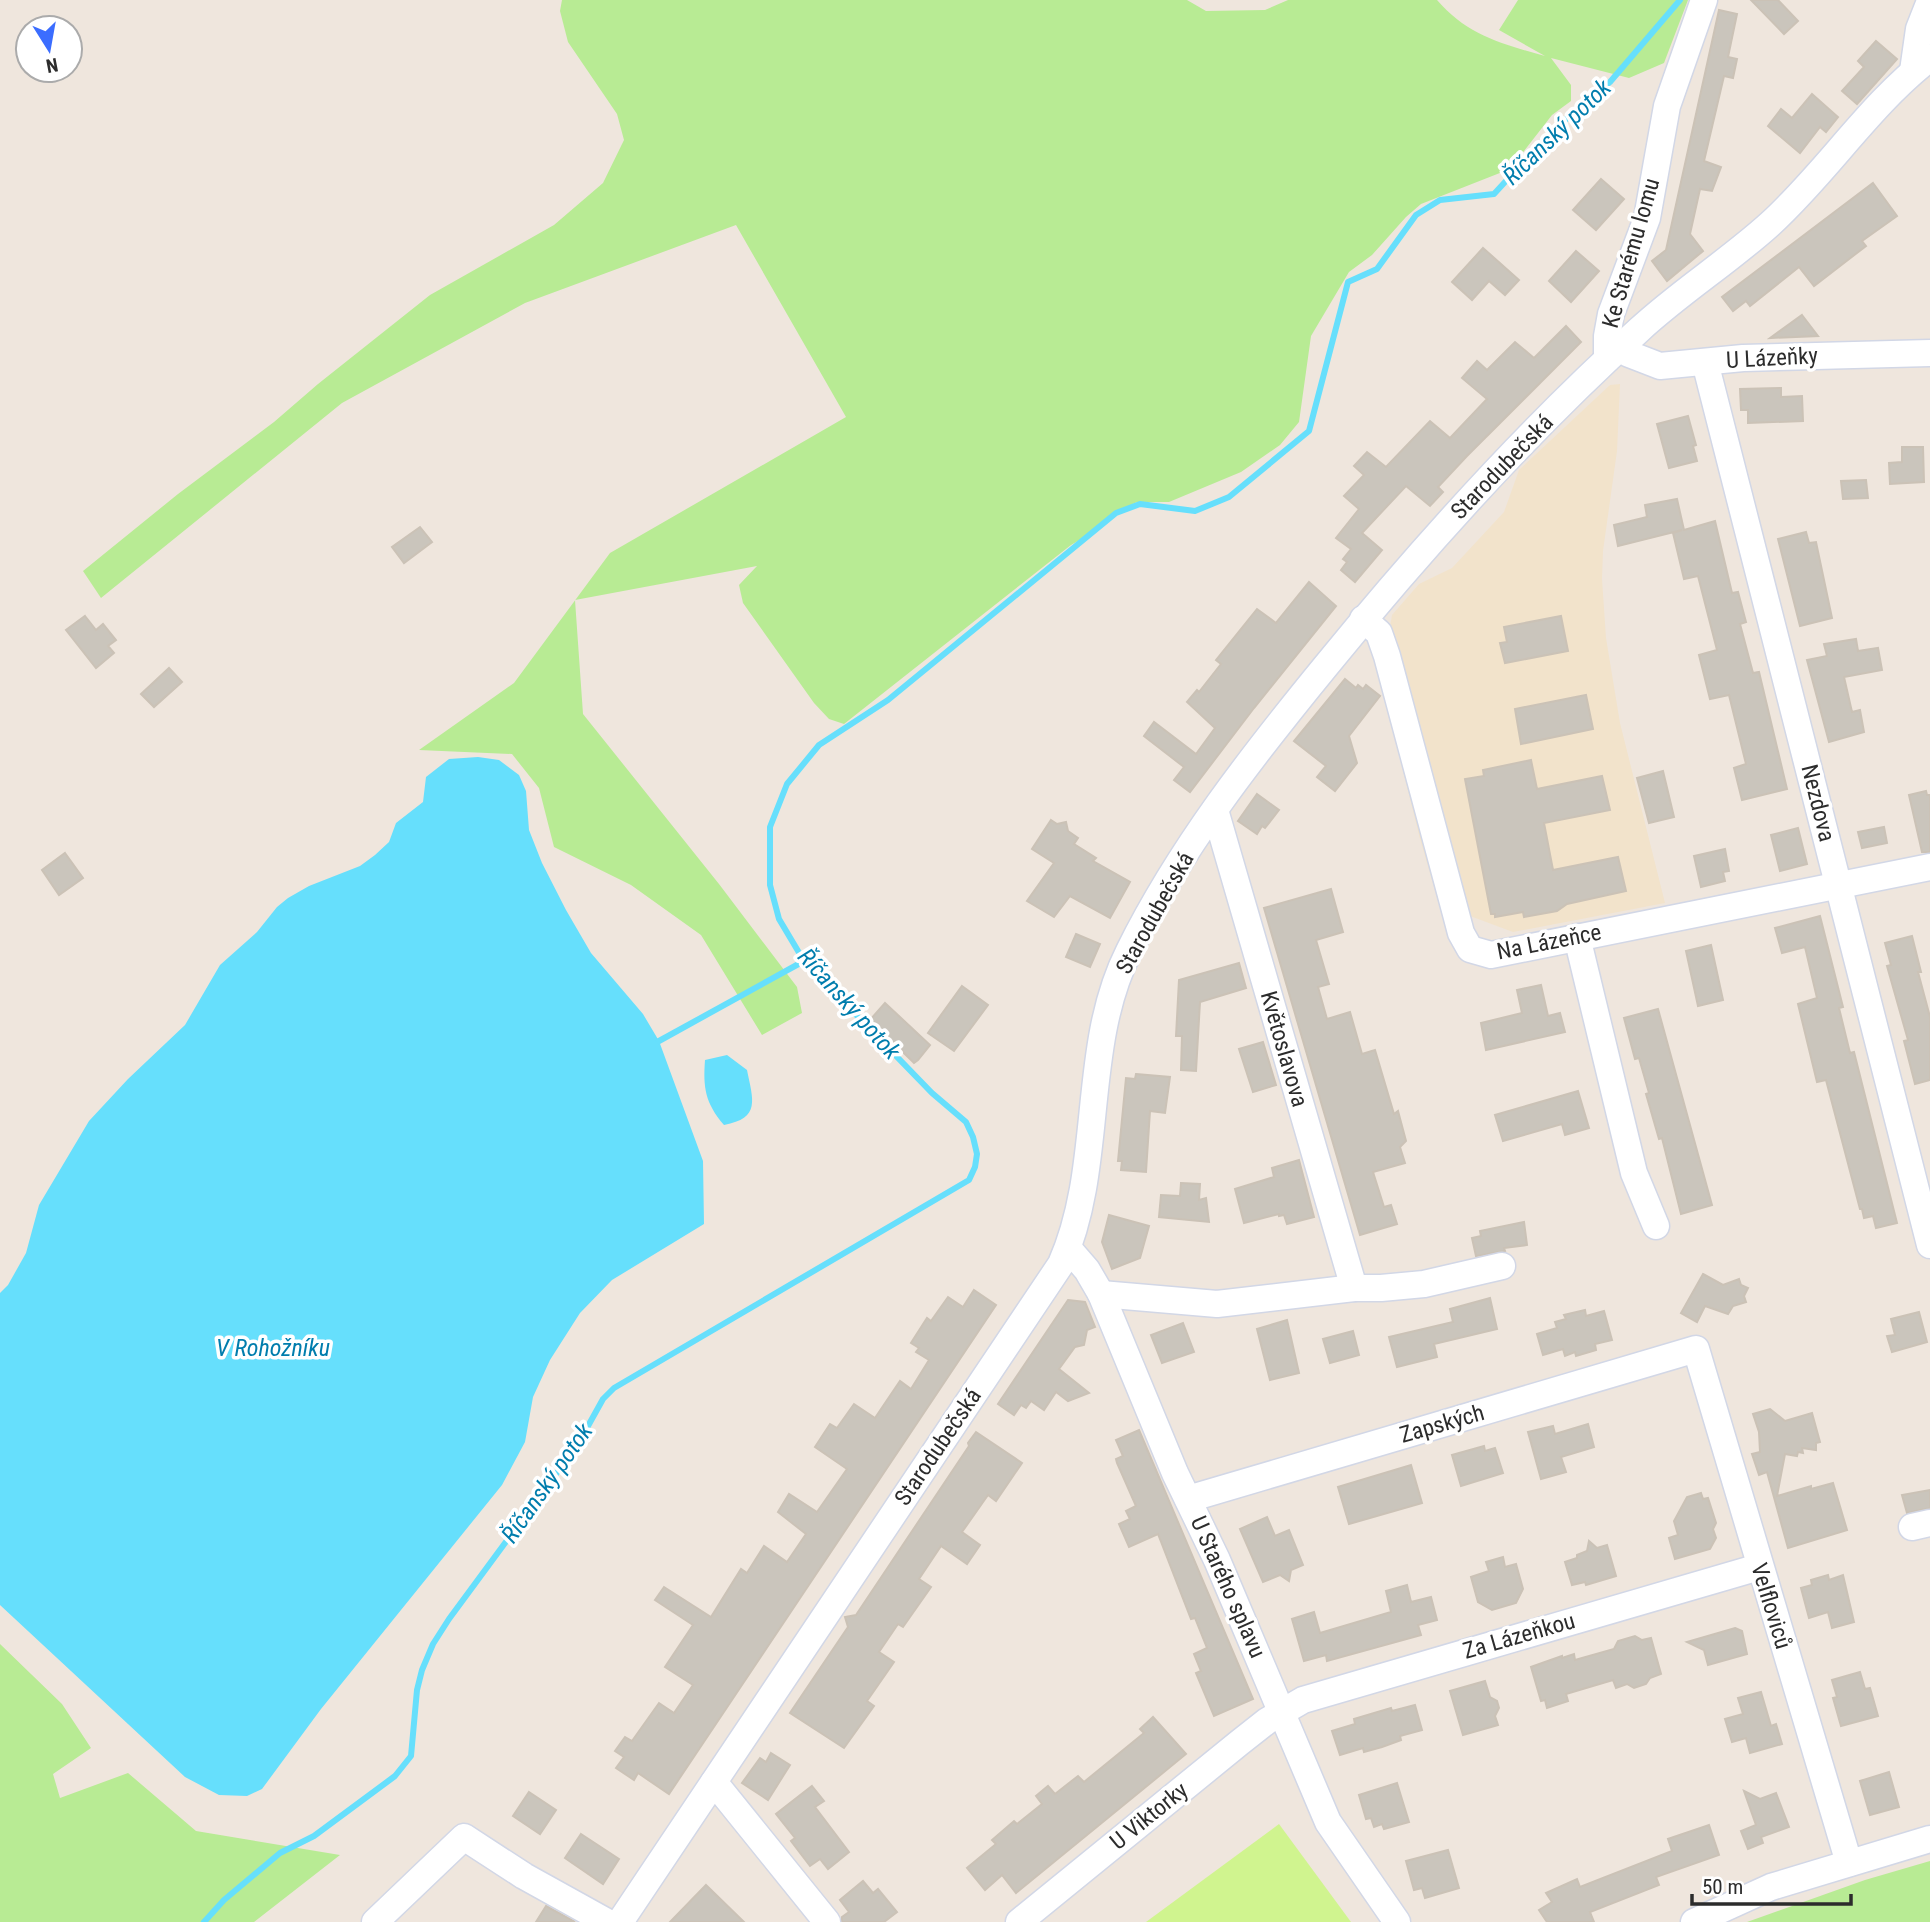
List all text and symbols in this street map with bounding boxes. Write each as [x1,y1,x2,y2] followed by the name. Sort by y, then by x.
[14,14,84,84] north arrow
[44,53,60,78] text: N
[1497,73,1617,190] water label: Říčanský potok
[1597,175,1665,331] street label: Ke Starému lomu
[1725,342,1819,374] street label: U Lázeňky
[1445,409,1559,525] street label: Starodubečská
[1795,762,1841,844] street label: Nezdova
[1110,847,1200,979] street label: Starodubečská
[1495,919,1603,965] street label: Na Lázeňce
[792,943,906,1065] water label: Říčanský potok
[1255,988,1313,1110] street label: Květoslavova
[216,1334,330,1362] water label: V Rohožníku
[889,1383,987,1511] street label: Starodubečská
[1397,1399,1487,1449] street label: Zapských
[496,1418,599,1548] water label: Říčanský potok
[1185,1512,1271,1662] street label: U Starého splavu
[1745,1560,1797,1652] street label: Velfloviců
[1460,1607,1578,1665] street label: Za Lázeňkou
[1105,1776,1193,1855] street label: U Viktorky
[1692,1862,1851,1906] scale bar
[1702,1875,1743,1899] text: 50 m

